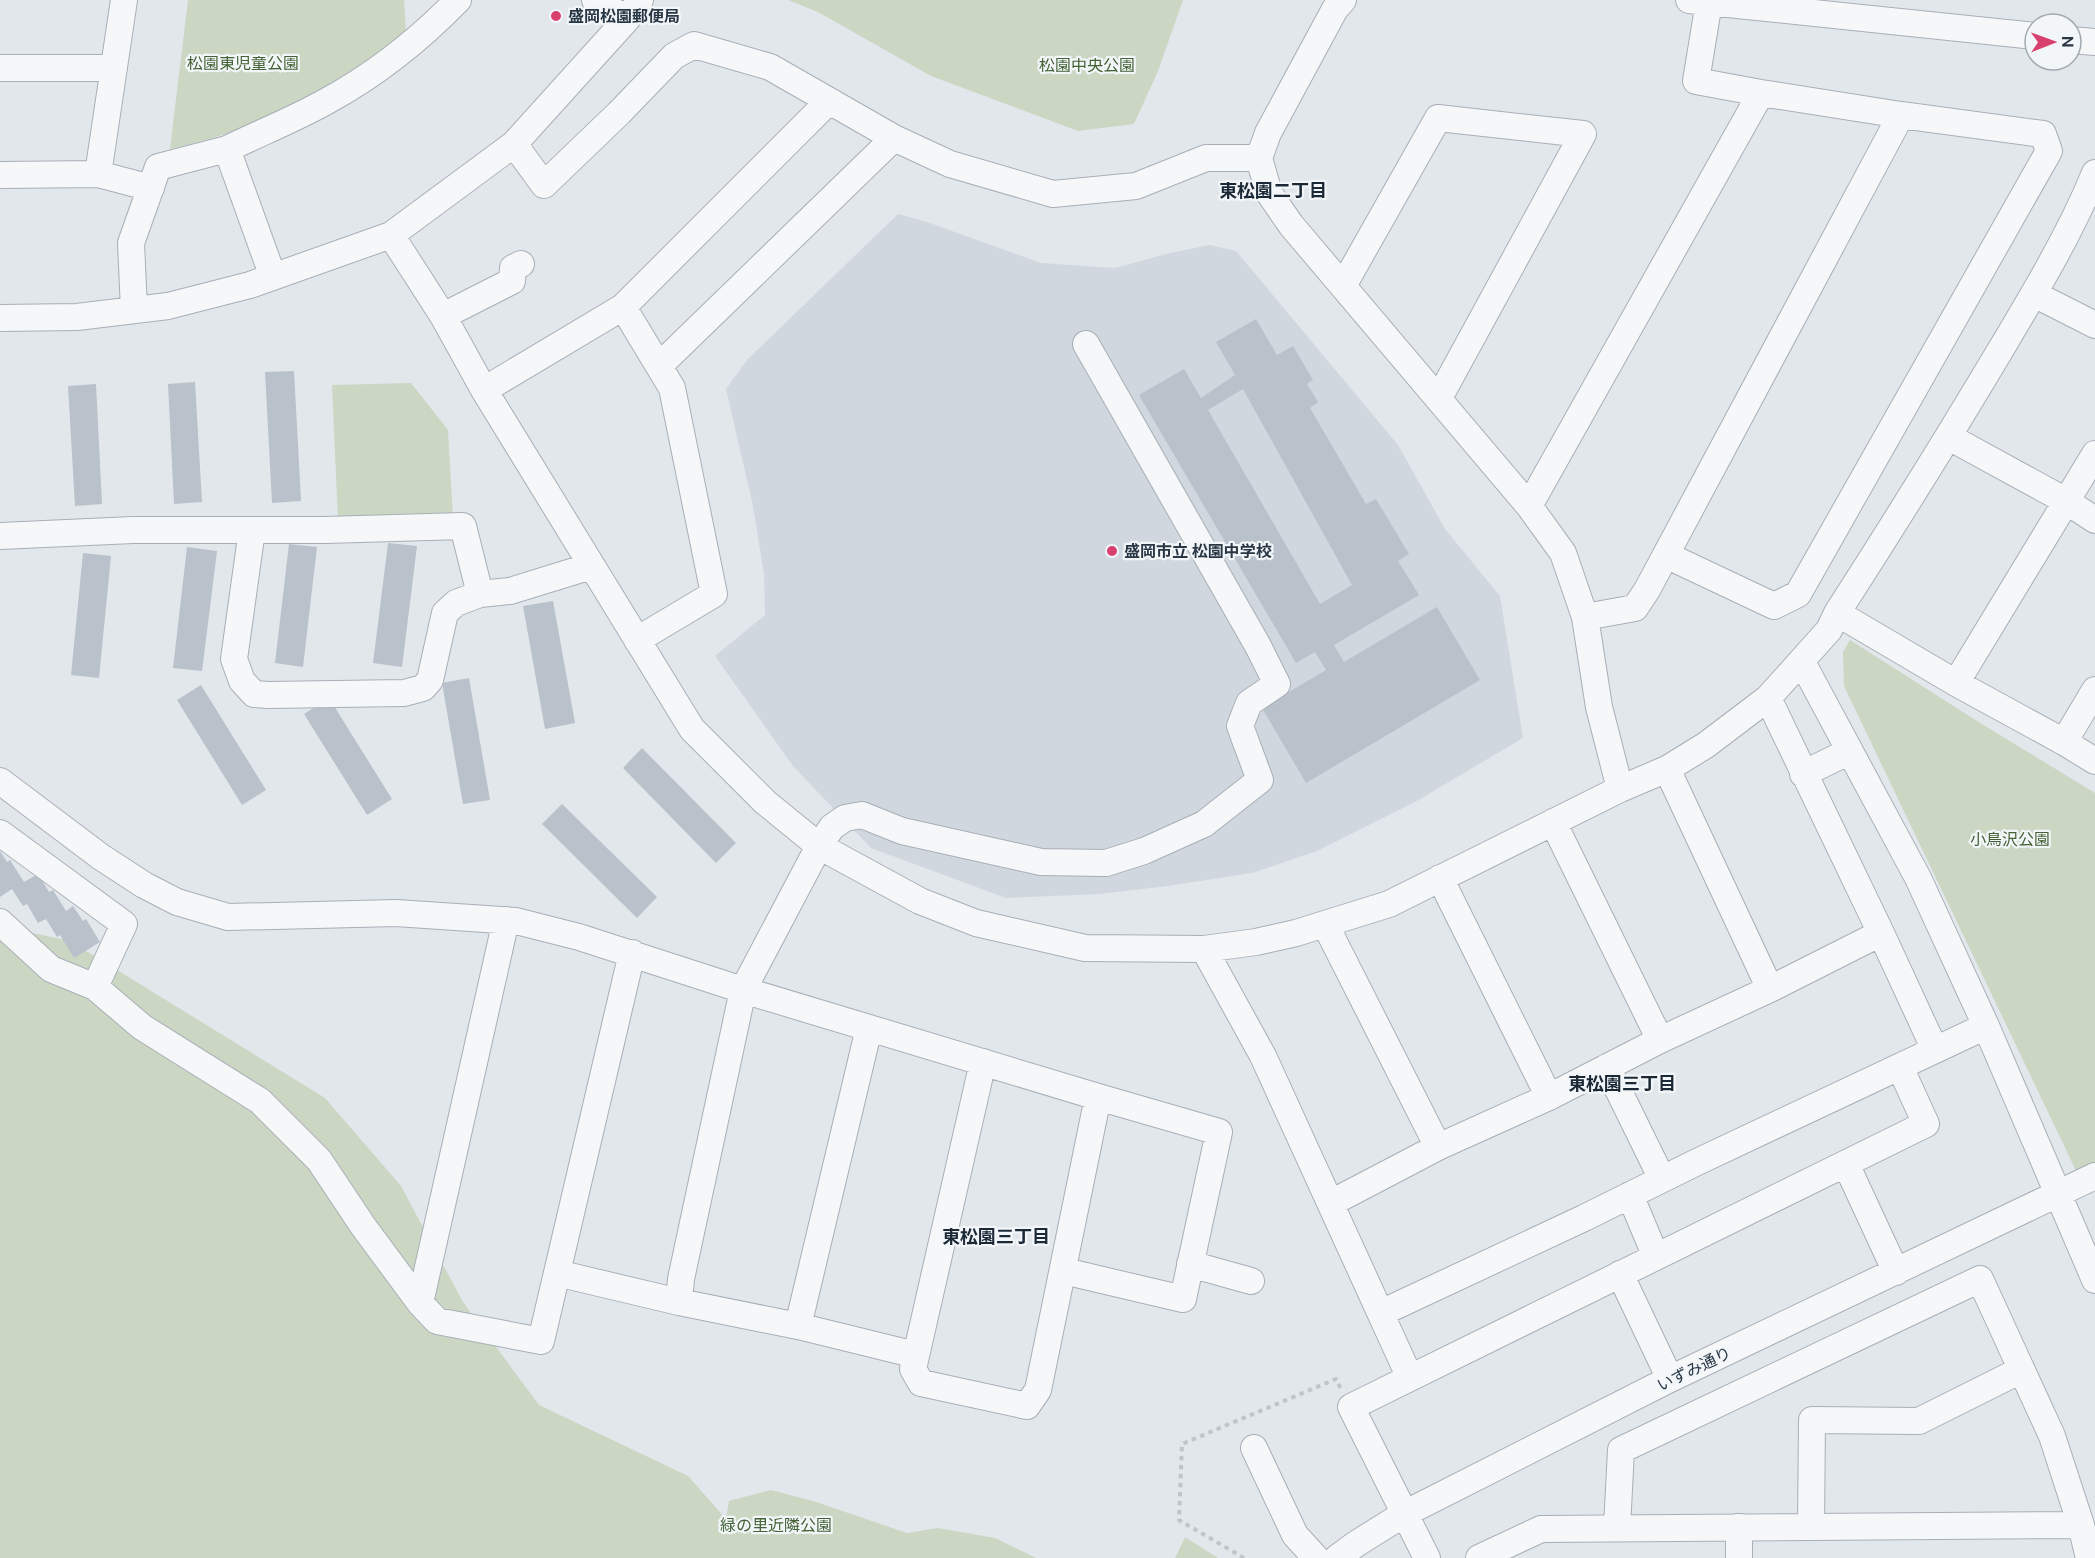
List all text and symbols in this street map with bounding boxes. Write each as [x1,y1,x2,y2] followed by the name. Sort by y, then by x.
[568,6,680,27] place label: 盛岡松園郵便局
[549,9,563,23] marker: 盛岡松園郵便局
[2023,12,2083,72] north arrow
[2057,36,2078,48] text: N
[187,53,299,74] park label: 松園東児童公園
[1039,55,1135,76] park label: 松園中央公園
[1219,179,1327,203] district label: 東松園二丁目
[1124,541,1272,562] place label: 盛岡市立 松園中学校
[1105,544,1119,558] marker: 盛岡市立 松園中学校
[1970,829,2050,850] park label: 小鳥沢公園
[1568,1072,1676,1096] district label: 東松園三丁目
[942,1225,1050,1249] district label: 東松園三丁目
[1653,1342,1735,1396] street label: いずみ通り
[720,1515,832,1536] park label: 緑の里近隣公園

